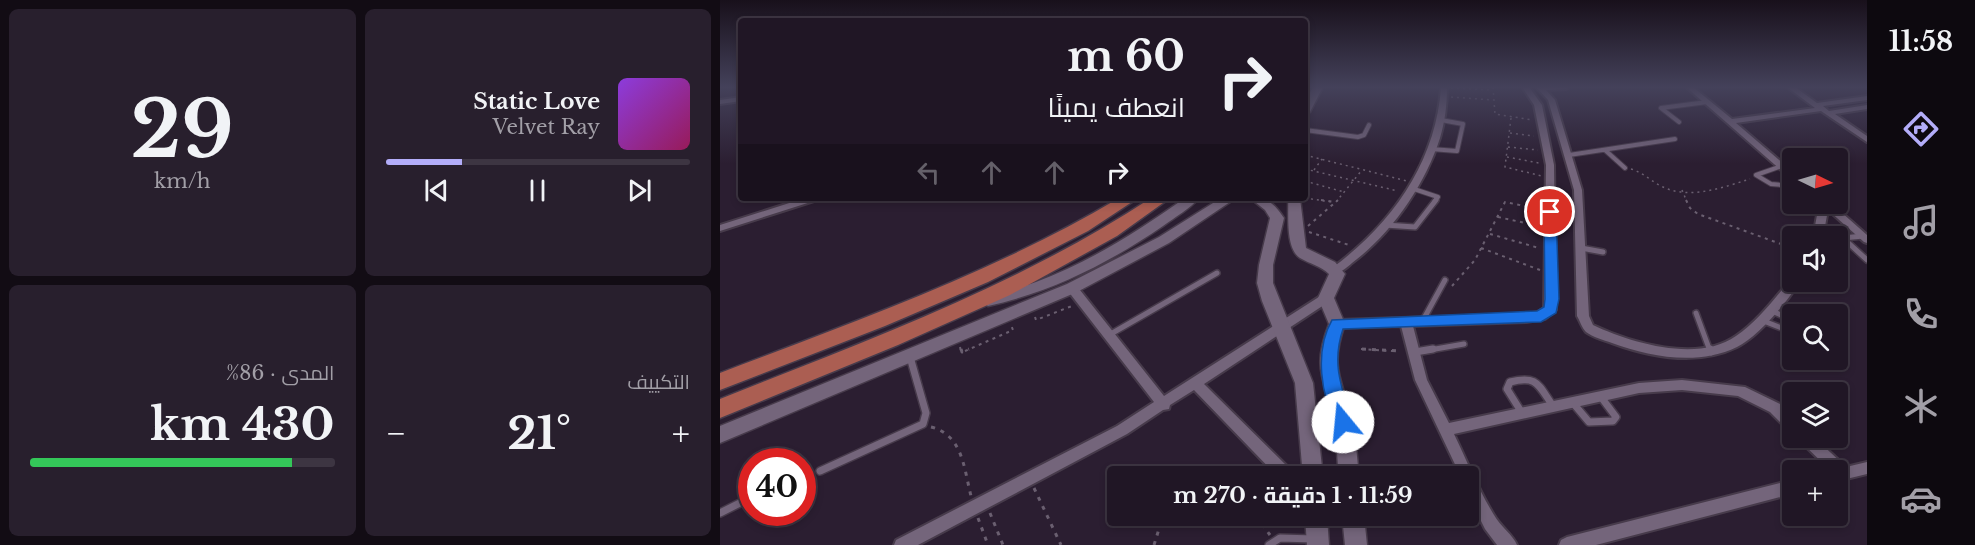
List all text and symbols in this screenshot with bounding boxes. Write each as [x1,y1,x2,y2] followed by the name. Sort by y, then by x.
[1889,25,1953,58] text: 11:58
[1067,30,1185,82] text: 60 m
[1206,42,1284,120] icon: right
[131,81,234,178] text: 29
[473,88,600,115] text: Static Love
[1048,91,1185,124] text: انعطف يمينًا
[1900,108,1942,150] icon: directions
[492,115,600,139] text: Velvet Ray
[1782,148,1848,214] north arrow
[1782,148,1848,526] map controls
[912,156,945,189] icon: left
[975,156,1008,189] icon: ahead
[1038,156,1071,189] icon: ahead
[1101,156,1134,189] icon: right
[154,169,211,193] text: km/h
[420,174,453,207] icon: previous
[521,174,554,207] icon: pause
[623,174,656,207] icon: next
[1524,186,1575,237] pin
[1533,195,1566,228] icon: arrive
[1900,201,1942,243] icon: music
[1782,226,1848,292] button: sound
[1900,293,1942,335] icon: phone
[1782,304,1848,370] button: search
[226,361,335,385] text: المدى · 86%
[627,370,690,394] text: التكييف
[1782,382,1848,448] button: layers
[1900,385,1942,427] icon: climate
[1311,390,1375,454] position arrow
[150,396,335,452] text: 430 km
[507,405,571,461] text: 21°
[386,413,406,454] text: −
[672,413,690,454] text: +
[738,448,816,526] speed limit sign: 40
[1782,460,1848,526] button: +
[1900,478,1942,520] icon: car
[1173,482,1413,509] text: 11:59 · 1 دقيقة · 270 m

